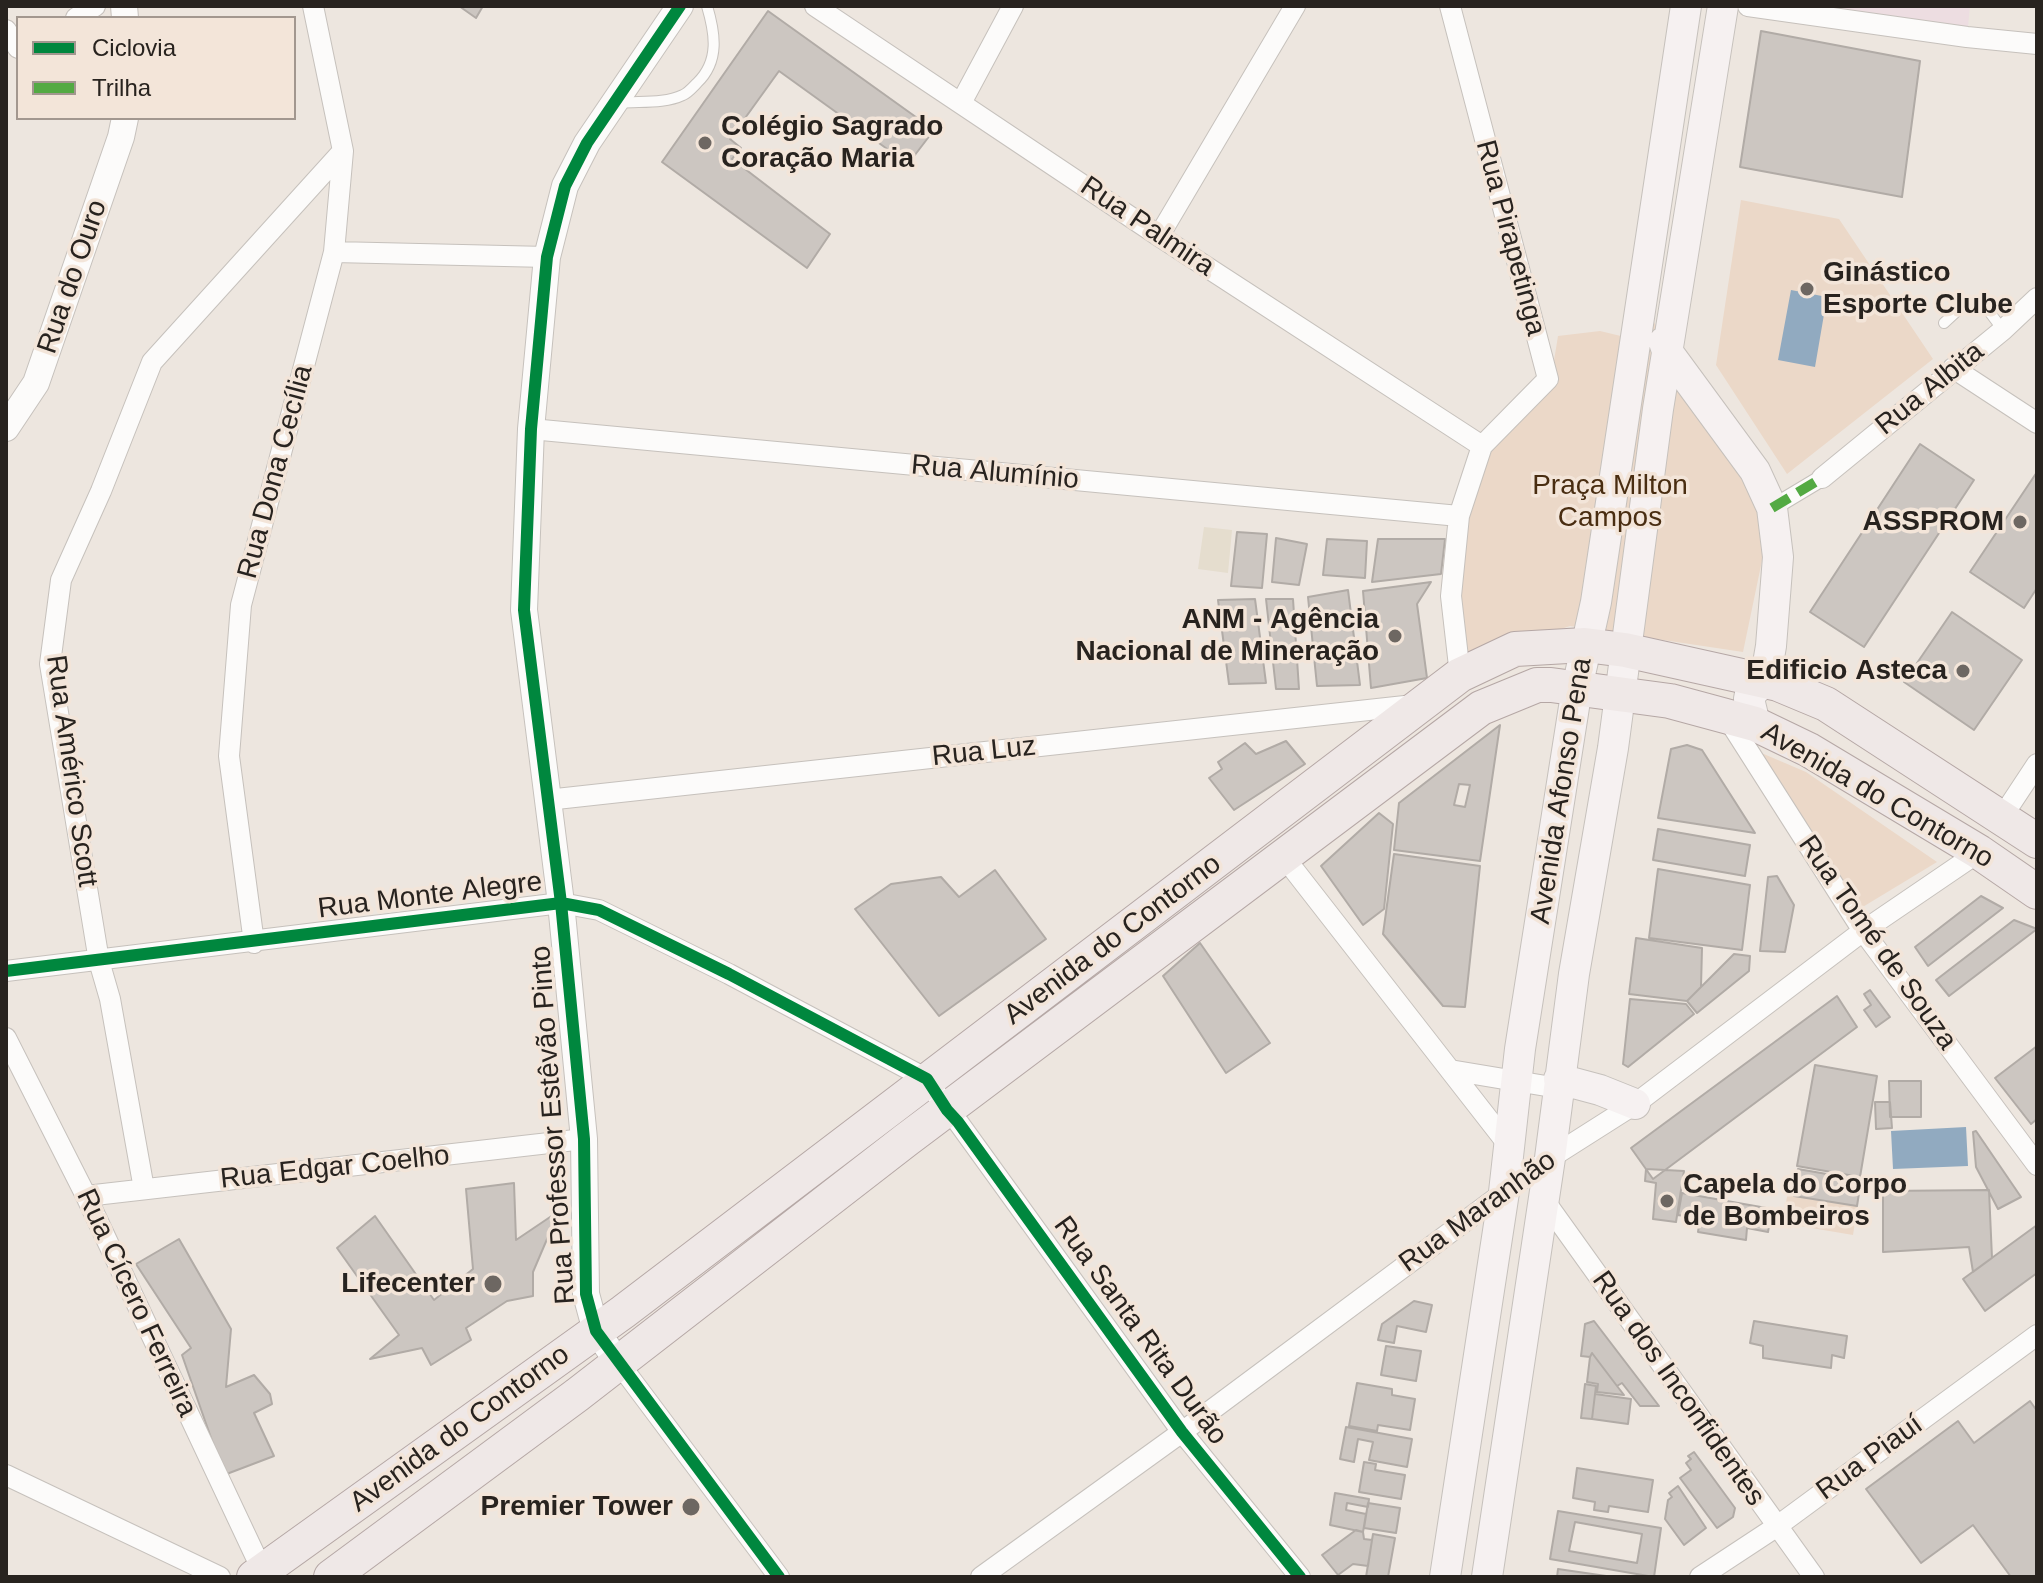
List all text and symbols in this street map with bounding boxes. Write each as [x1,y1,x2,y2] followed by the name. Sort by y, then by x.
[16,16,296,120] legend
[92,34,176,61] text: Ciclovia
[92,74,151,101] text: Trilha
[721,110,943,176] place label: Colégio Sagrado Coração Maria
[696,134,714,152] marker: Colégio Sagrado Coração Maria
[1468,137,1552,339] street label: Rua Pirapetinga
[1074,170,1220,284] street label: Rua Palmira
[31,196,115,358] street label: Rua do Ouro
[1823,256,2013,322] place label: Ginástico Esporte Clube
[1798,280,1816,298] marker: Ginástico Esporte Clube
[1869,335,1991,443] street label: Rua Albita
[231,362,321,582] street label: Rua Dona Cecília
[910,449,1080,497] street label: Rua Alumínio
[1532,469,1688,535] park label: Praça Milton Campos
[1862,505,2004,539] place label: ASSPROM
[2011,513,2029,531] marker: ASSPROM
[1076,603,1379,669] place label: ANM - Agência Nacional de Mineração
[1386,627,1404,645] marker: ANM - Agência Nacional de Mineração
[38,653,104,889] street label: Rua Américo Scott
[1746,654,1947,688] place label: Edificio Asteca
[1524,656,1600,926] street label: Avenida Afonso Pena
[1954,662,1972,680] marker: Edificio Asteca
[1755,716,1999,876] street label: Avenida do Contorno
[930,730,1038,774] street label: Rua Luz
[1790,829,1964,1057] street label: Rua Tomé de Souza
[998,848,1228,1032] street label: Avenida do Contorno
[316,866,544,926] street label: Rua Monte Alegre
[525,945,583,1305] street label: Rua Professor Estêvão Pinto
[219,1139,451,1197] street label: Rua Edgar Coelho
[1393,1144,1563,1280] street label: Rua Maranhão
[1683,1168,1907,1234] place label: Capela do Corpo de Bombeiros
[68,1184,204,1422] street label: Rua Cícero Ferreira
[1658,1192,1676,1210] marker: Capela do Corpo de Bombeiros
[1046,1210,1234,1452] street label: Rua Santa Rita Durão
[1584,1265,1772,1513] street label: Rua dos Inconfidentes
[341,1267,475,1301] place label: Lifecenter
[482,1273,504,1295] marker: Lifecenter
[344,1338,576,1520] street label: Avenida do Contorno
[1810,1408,1930,1508] street label: Rua Piauí
[481,1490,673,1524] place label: Premier Tower
[680,1496,702,1518] marker: Premier Tower

